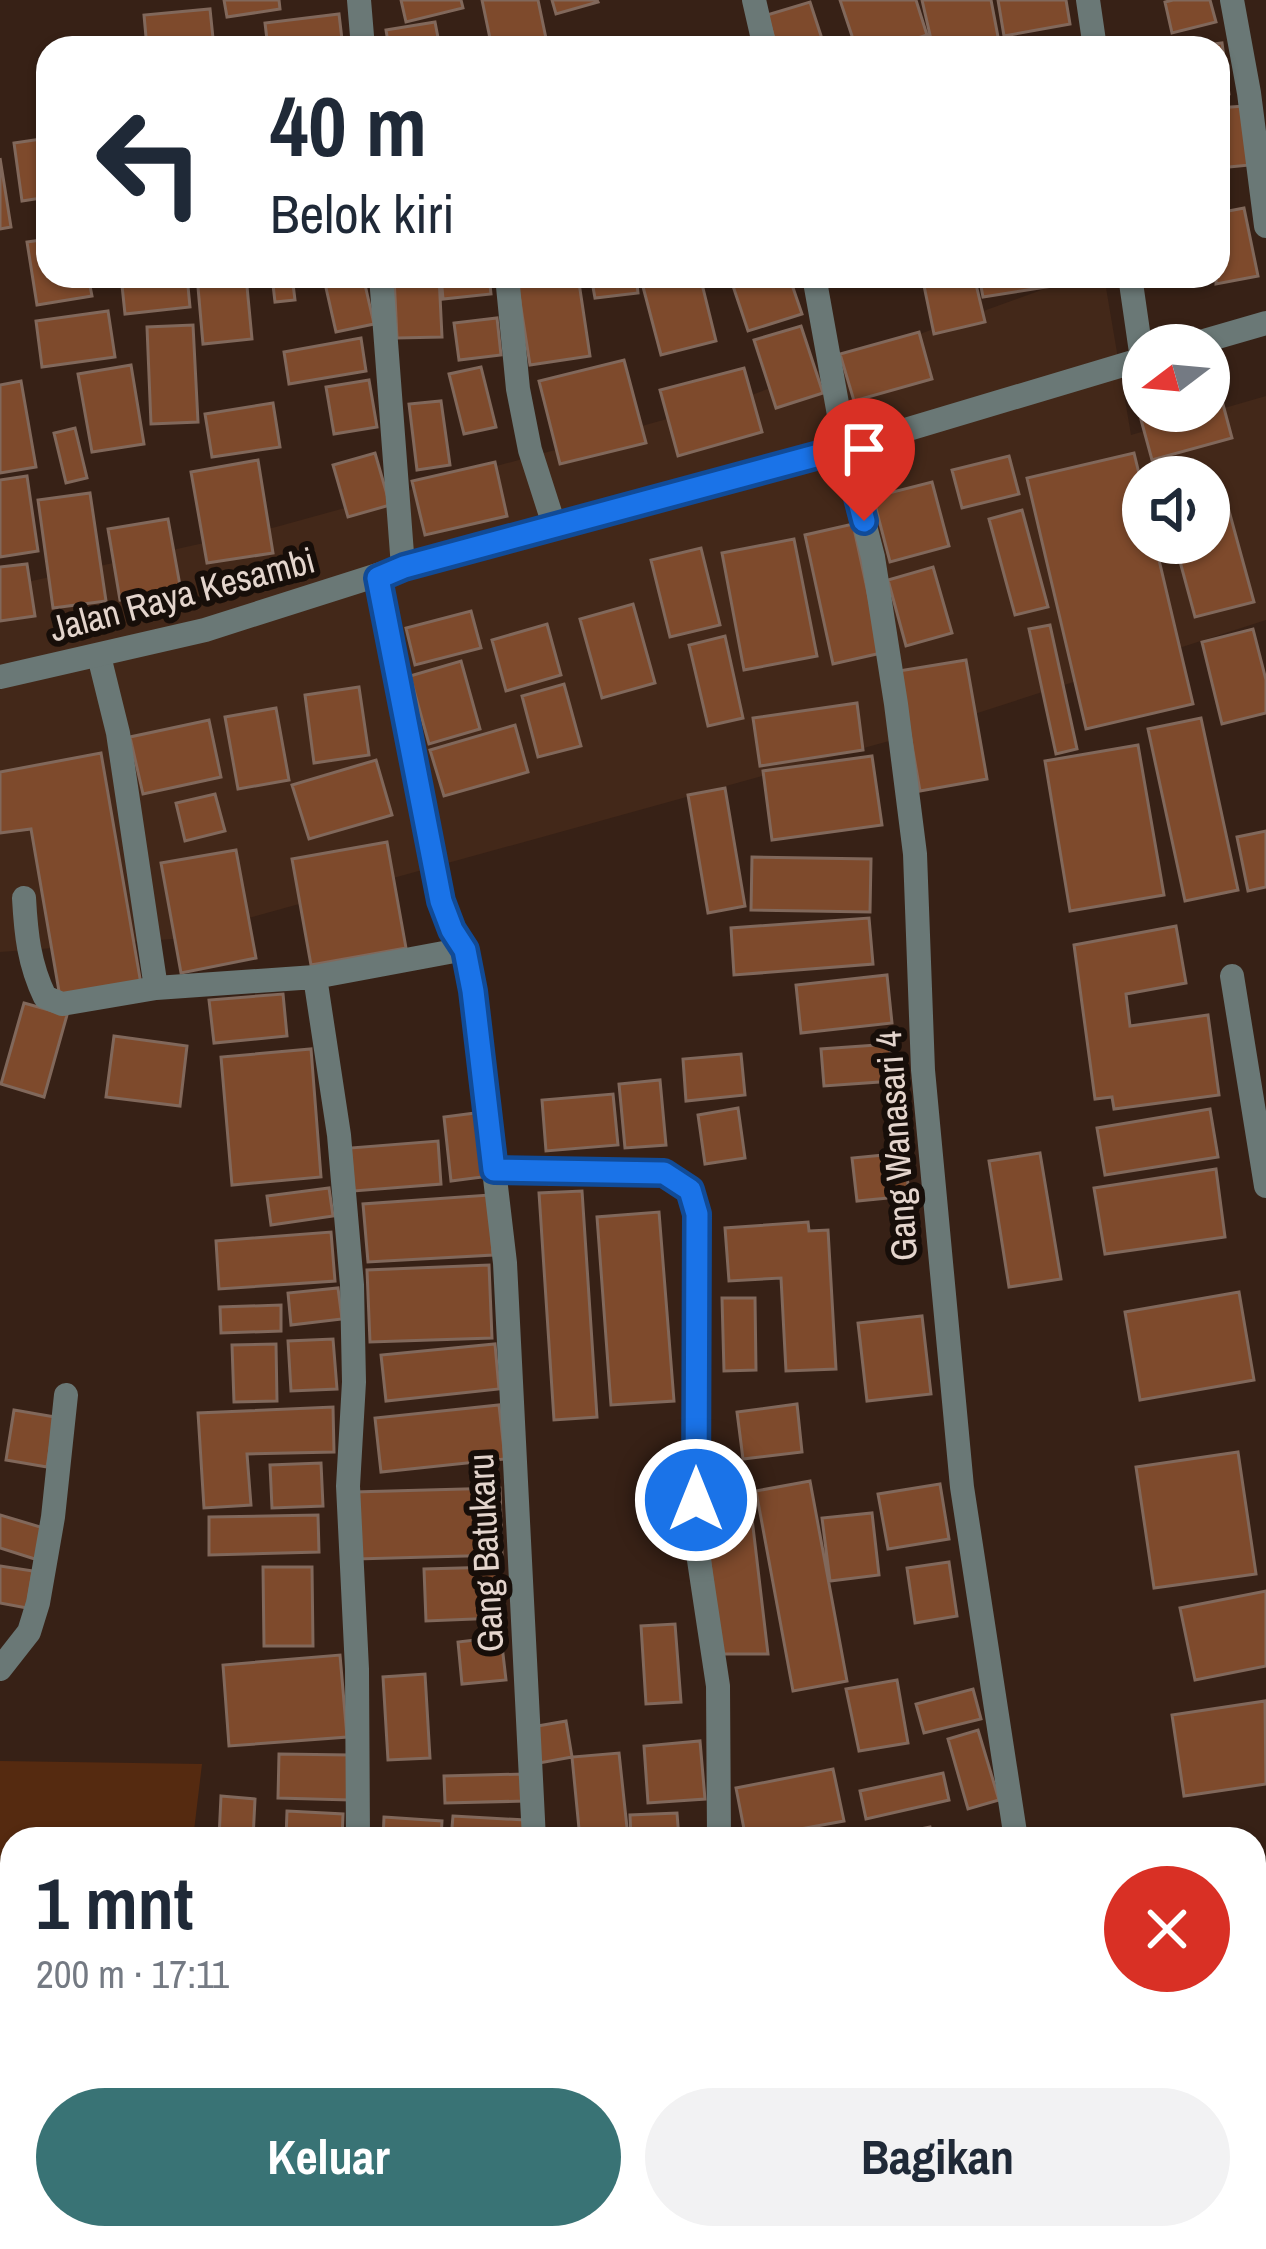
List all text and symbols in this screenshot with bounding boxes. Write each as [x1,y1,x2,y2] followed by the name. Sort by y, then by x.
[270,69,427,182] text: 40 m
[72,84,228,240] icon: left
[270,177,455,250] text: Belok kiri
[1122,324,1230,432] north arrow
[1122,324,1230,564] map controls
[813,398,915,521] pin
[831,416,897,482] icon: arrive
[1122,456,1230,564] button: sound
[44,536,320,652] street label: Jalan Raya Kesambi
[864,1029,928,1263] street label: Gang Wanasari 4
[633,1437,759,1563] position arrow
[456,1453,514,1653] street label: Gang Batukaru
[36,1854,193,1951] text: 1 mnt
[1104,1866,1230,1992] button: close
[36,1948,229,2000] text: 200 m · 17:11
[36,2088,621,2226] button: Keluar
[645,2088,1230,2226] button: Bagikan

